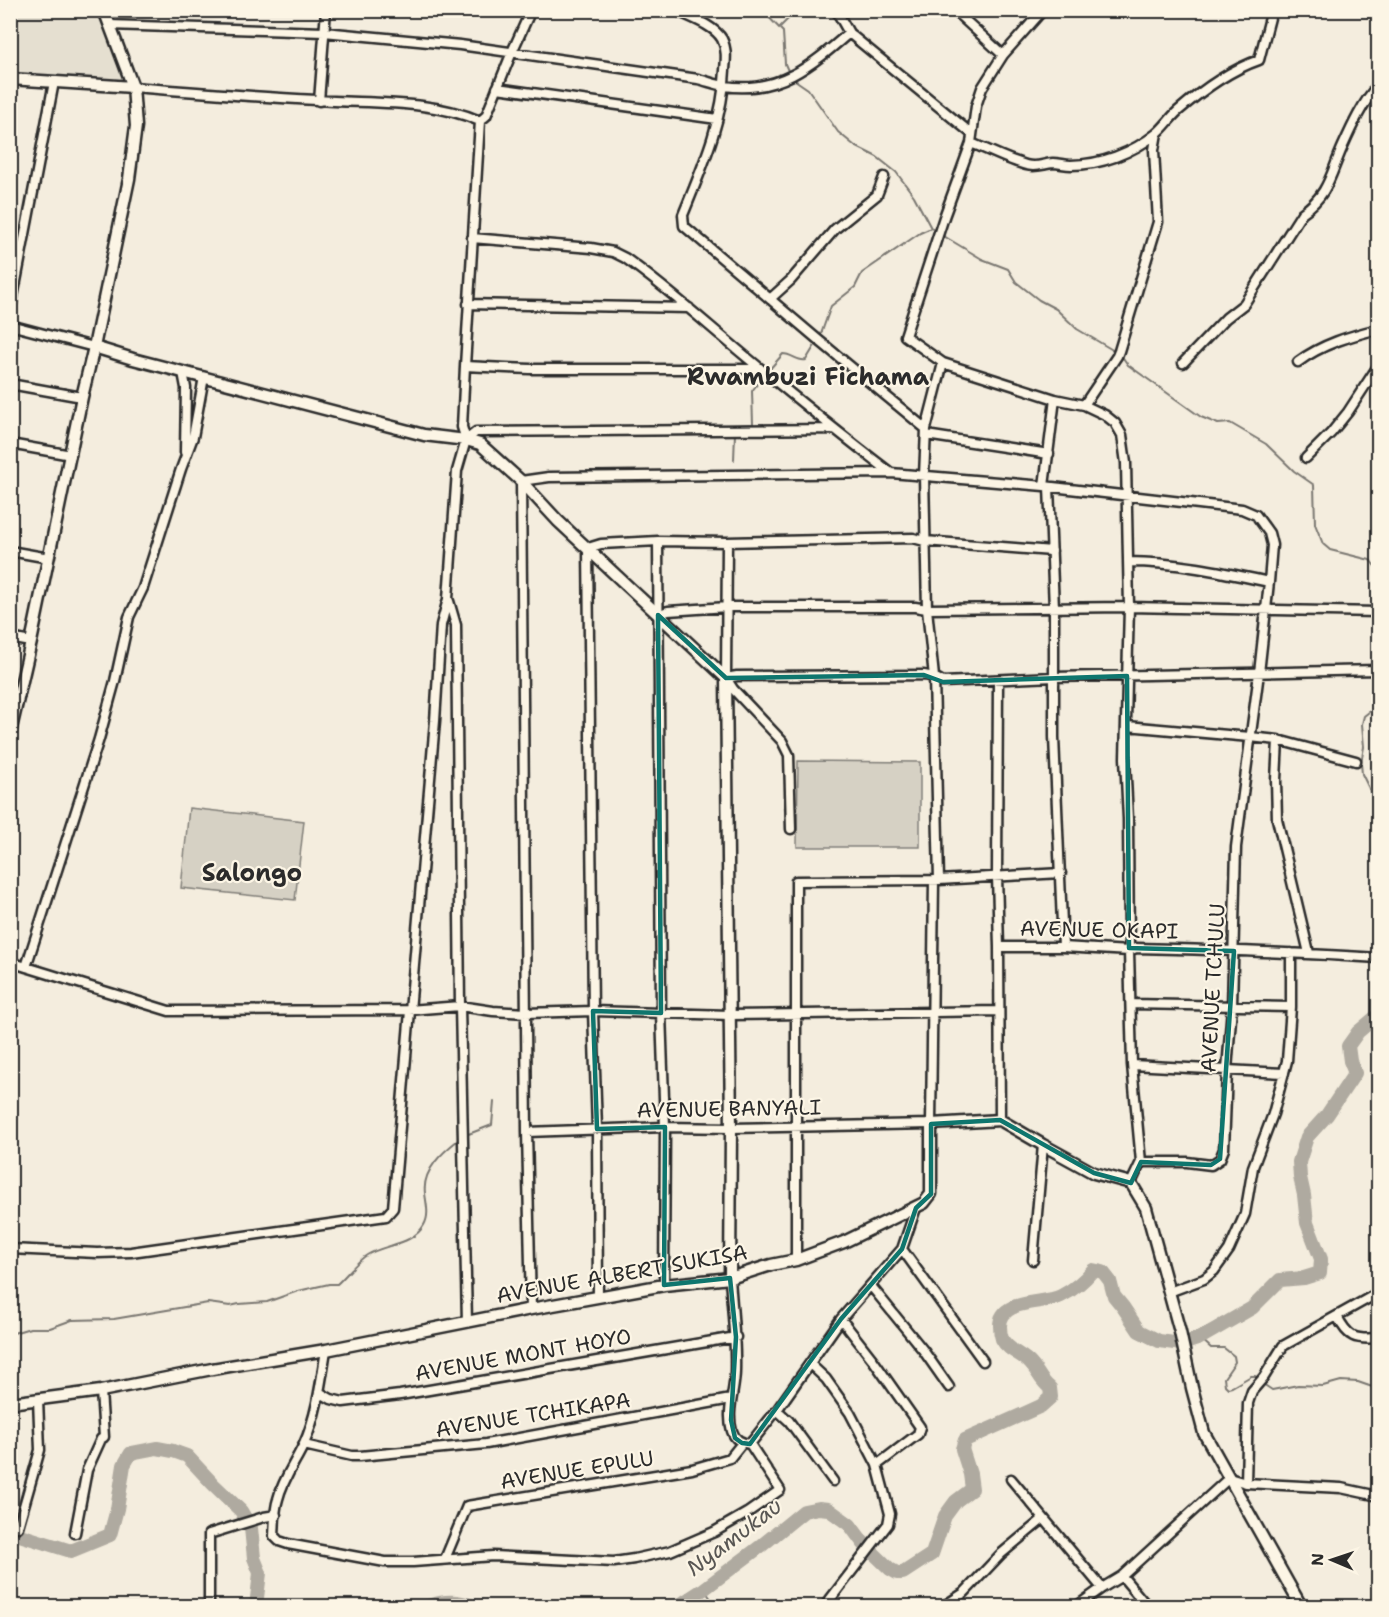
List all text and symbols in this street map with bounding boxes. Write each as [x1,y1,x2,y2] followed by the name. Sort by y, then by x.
[687,361,930,393] district label: Rwambuzi Fichama
[202,857,302,889] district label: Salongo
[1195,903,1231,1073] street label: AVENUE TCHULU
[1020,915,1178,945] street label: AVENUE OKAPI
[636,1093,822,1125] street label: AVENUE BANYALI
[494,1238,750,1310] street label: AVENUE ALBERT SUKISA
[413,1322,633,1388] street label: AVENUE MONT HOYO
[434,1386,632,1444] street label: AVENUE TCHIKAPA
[498,1444,656,1496] street label: AVENUE EPULU
[680,1491,788,1583] water label: Nyamukau
[1302,1530,1362,1590] north arrow
[1307,1553,1328,1566] text: N

